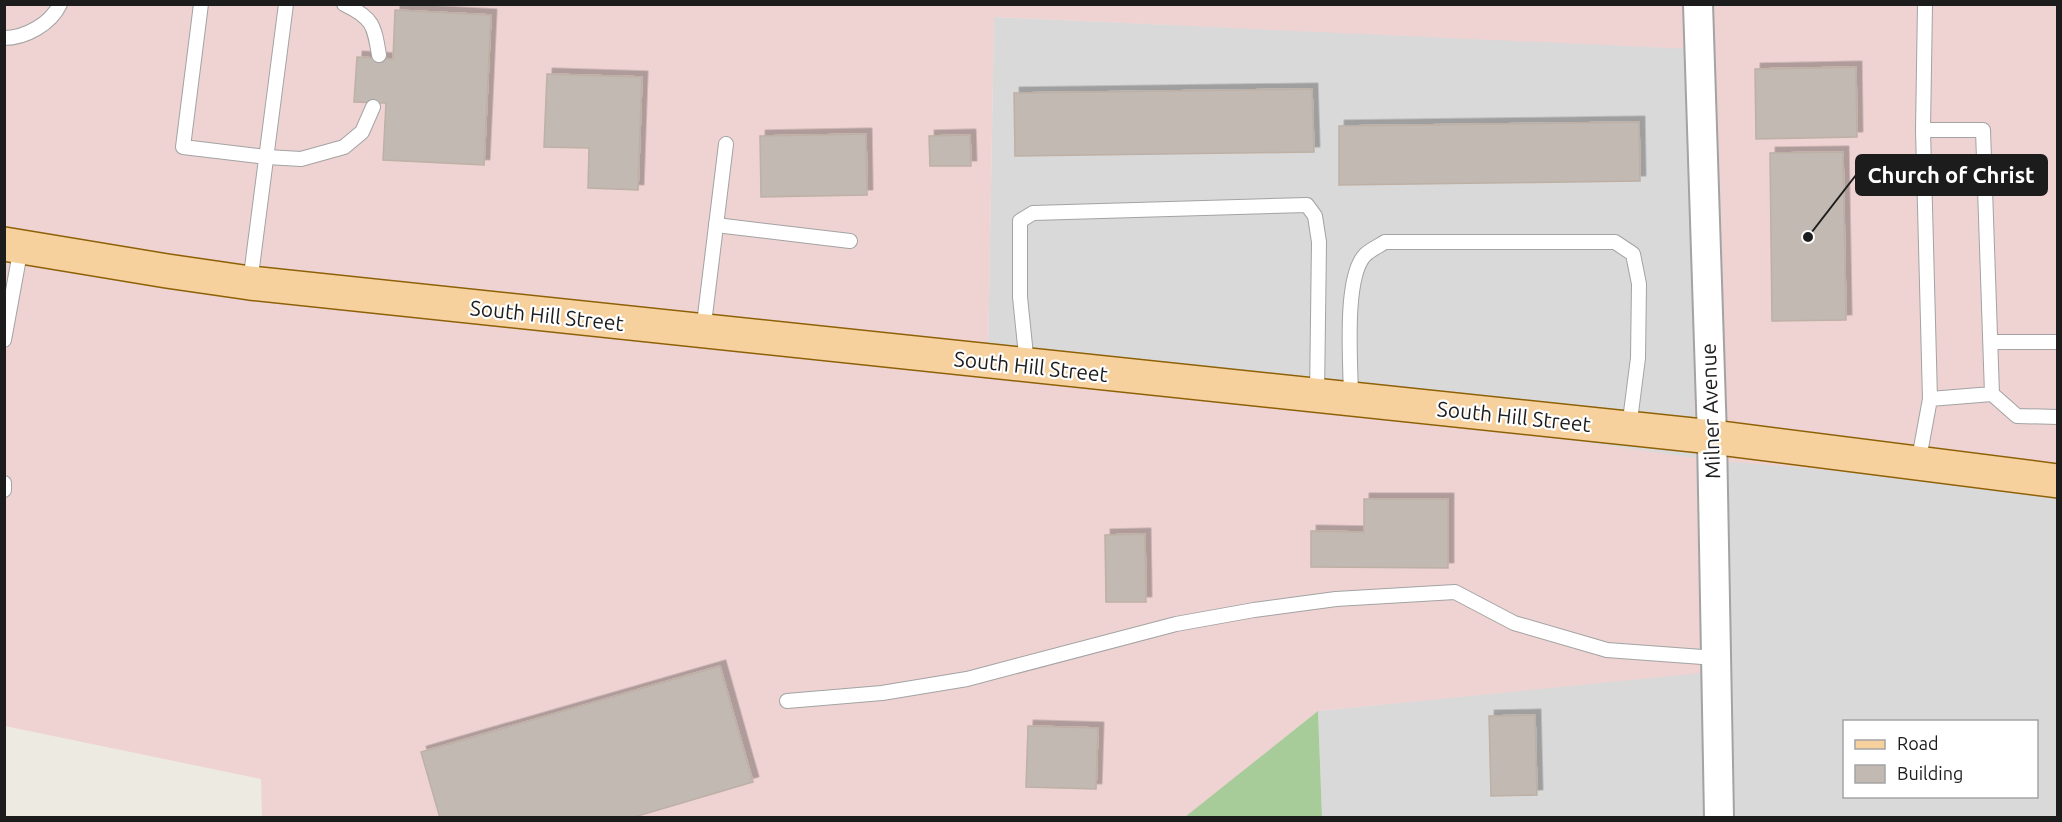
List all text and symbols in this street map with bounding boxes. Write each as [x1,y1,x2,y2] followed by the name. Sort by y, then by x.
[1856,155,2047,195] callout: Church of Christ
[1867,162,2035,187] text: Church of Christ
[469,295,625,335] street label: South Hill Street
[1696,343,1724,479] street label: Milner Avenue
[953,346,1109,386] street label: South Hill Street
[1436,396,1592,436] street label: South Hill Street
[1843,720,2038,798] legend
[1897,733,1939,753] text: Road
[1897,763,1963,783] text: Building

